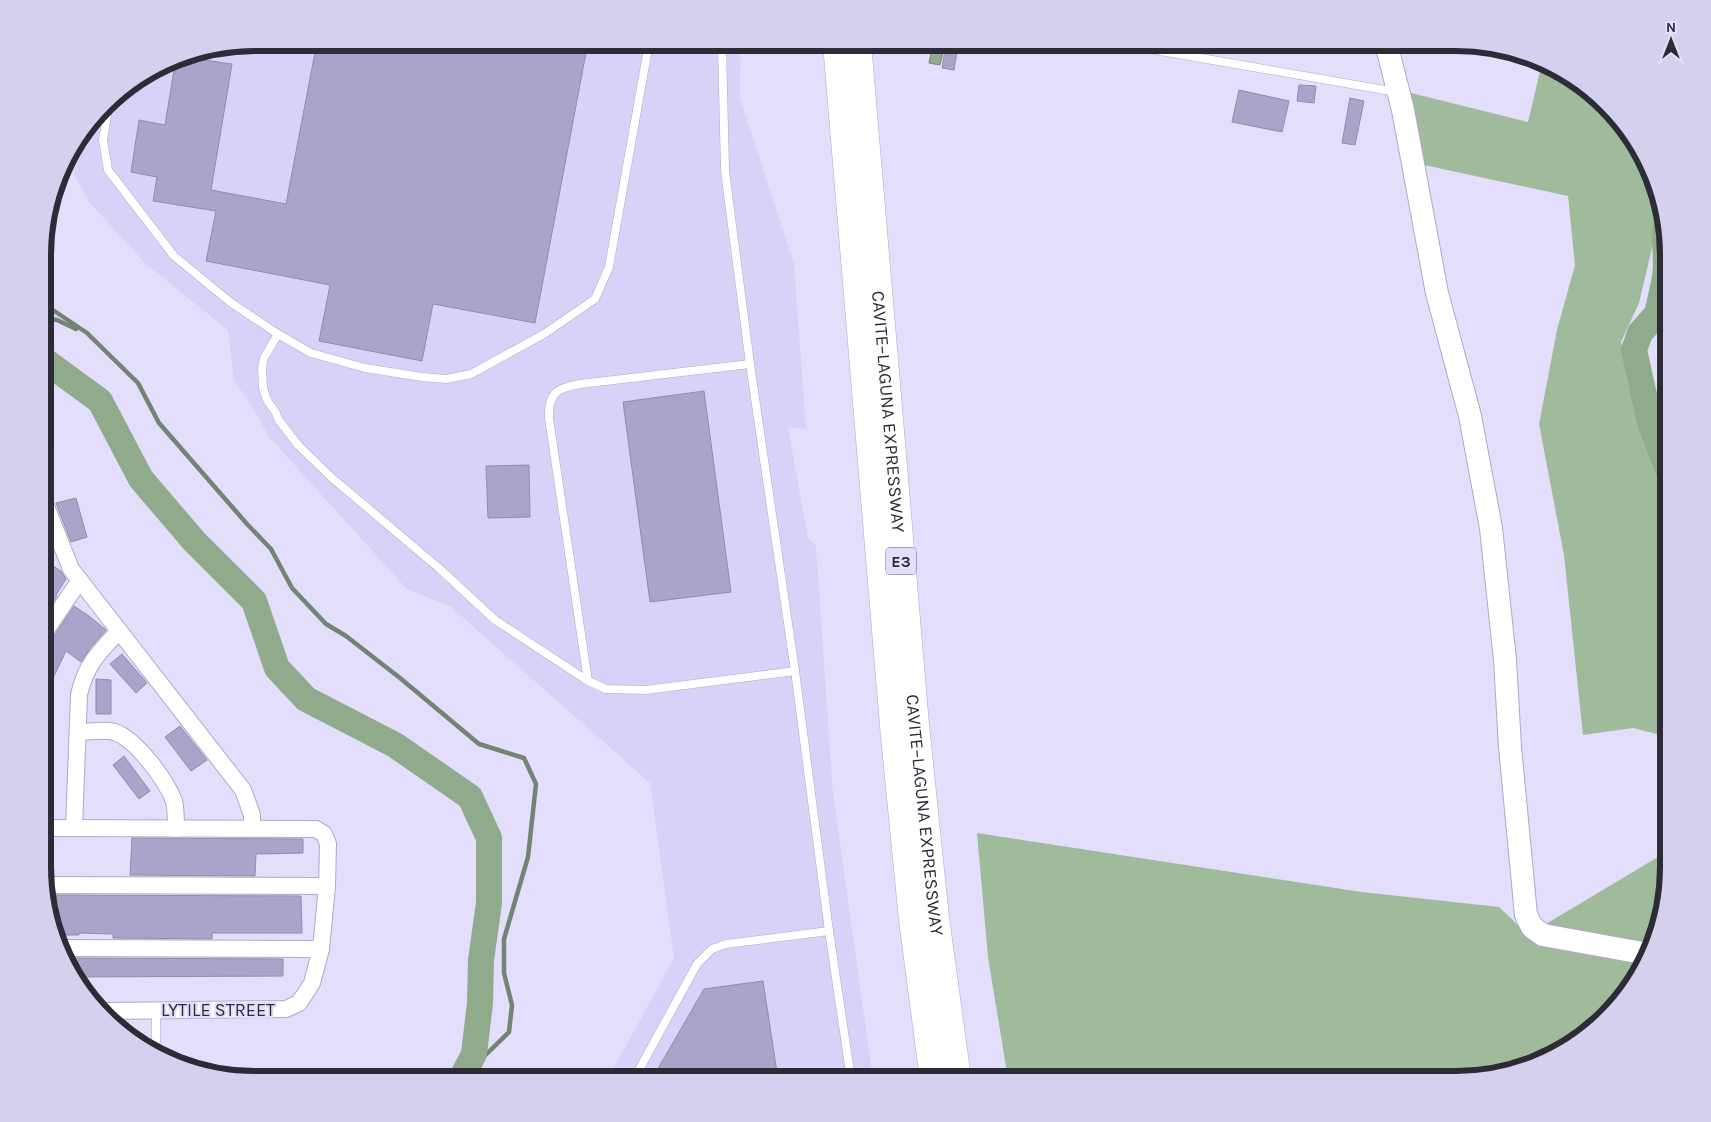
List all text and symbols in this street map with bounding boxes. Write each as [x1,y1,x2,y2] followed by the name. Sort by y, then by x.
[1646,15,1696,65] north arrow
[1666,19,1676,36] text: N
[867,290,910,534] street label: CAVITE–LAGUNA EXPRESSWAY
[886,548,916,574] road number: E3
[901,693,948,937] street label: CAVITE–LAGUNA EXPRESSWAY
[161,999,275,1021] street label: LYTILE STREET

